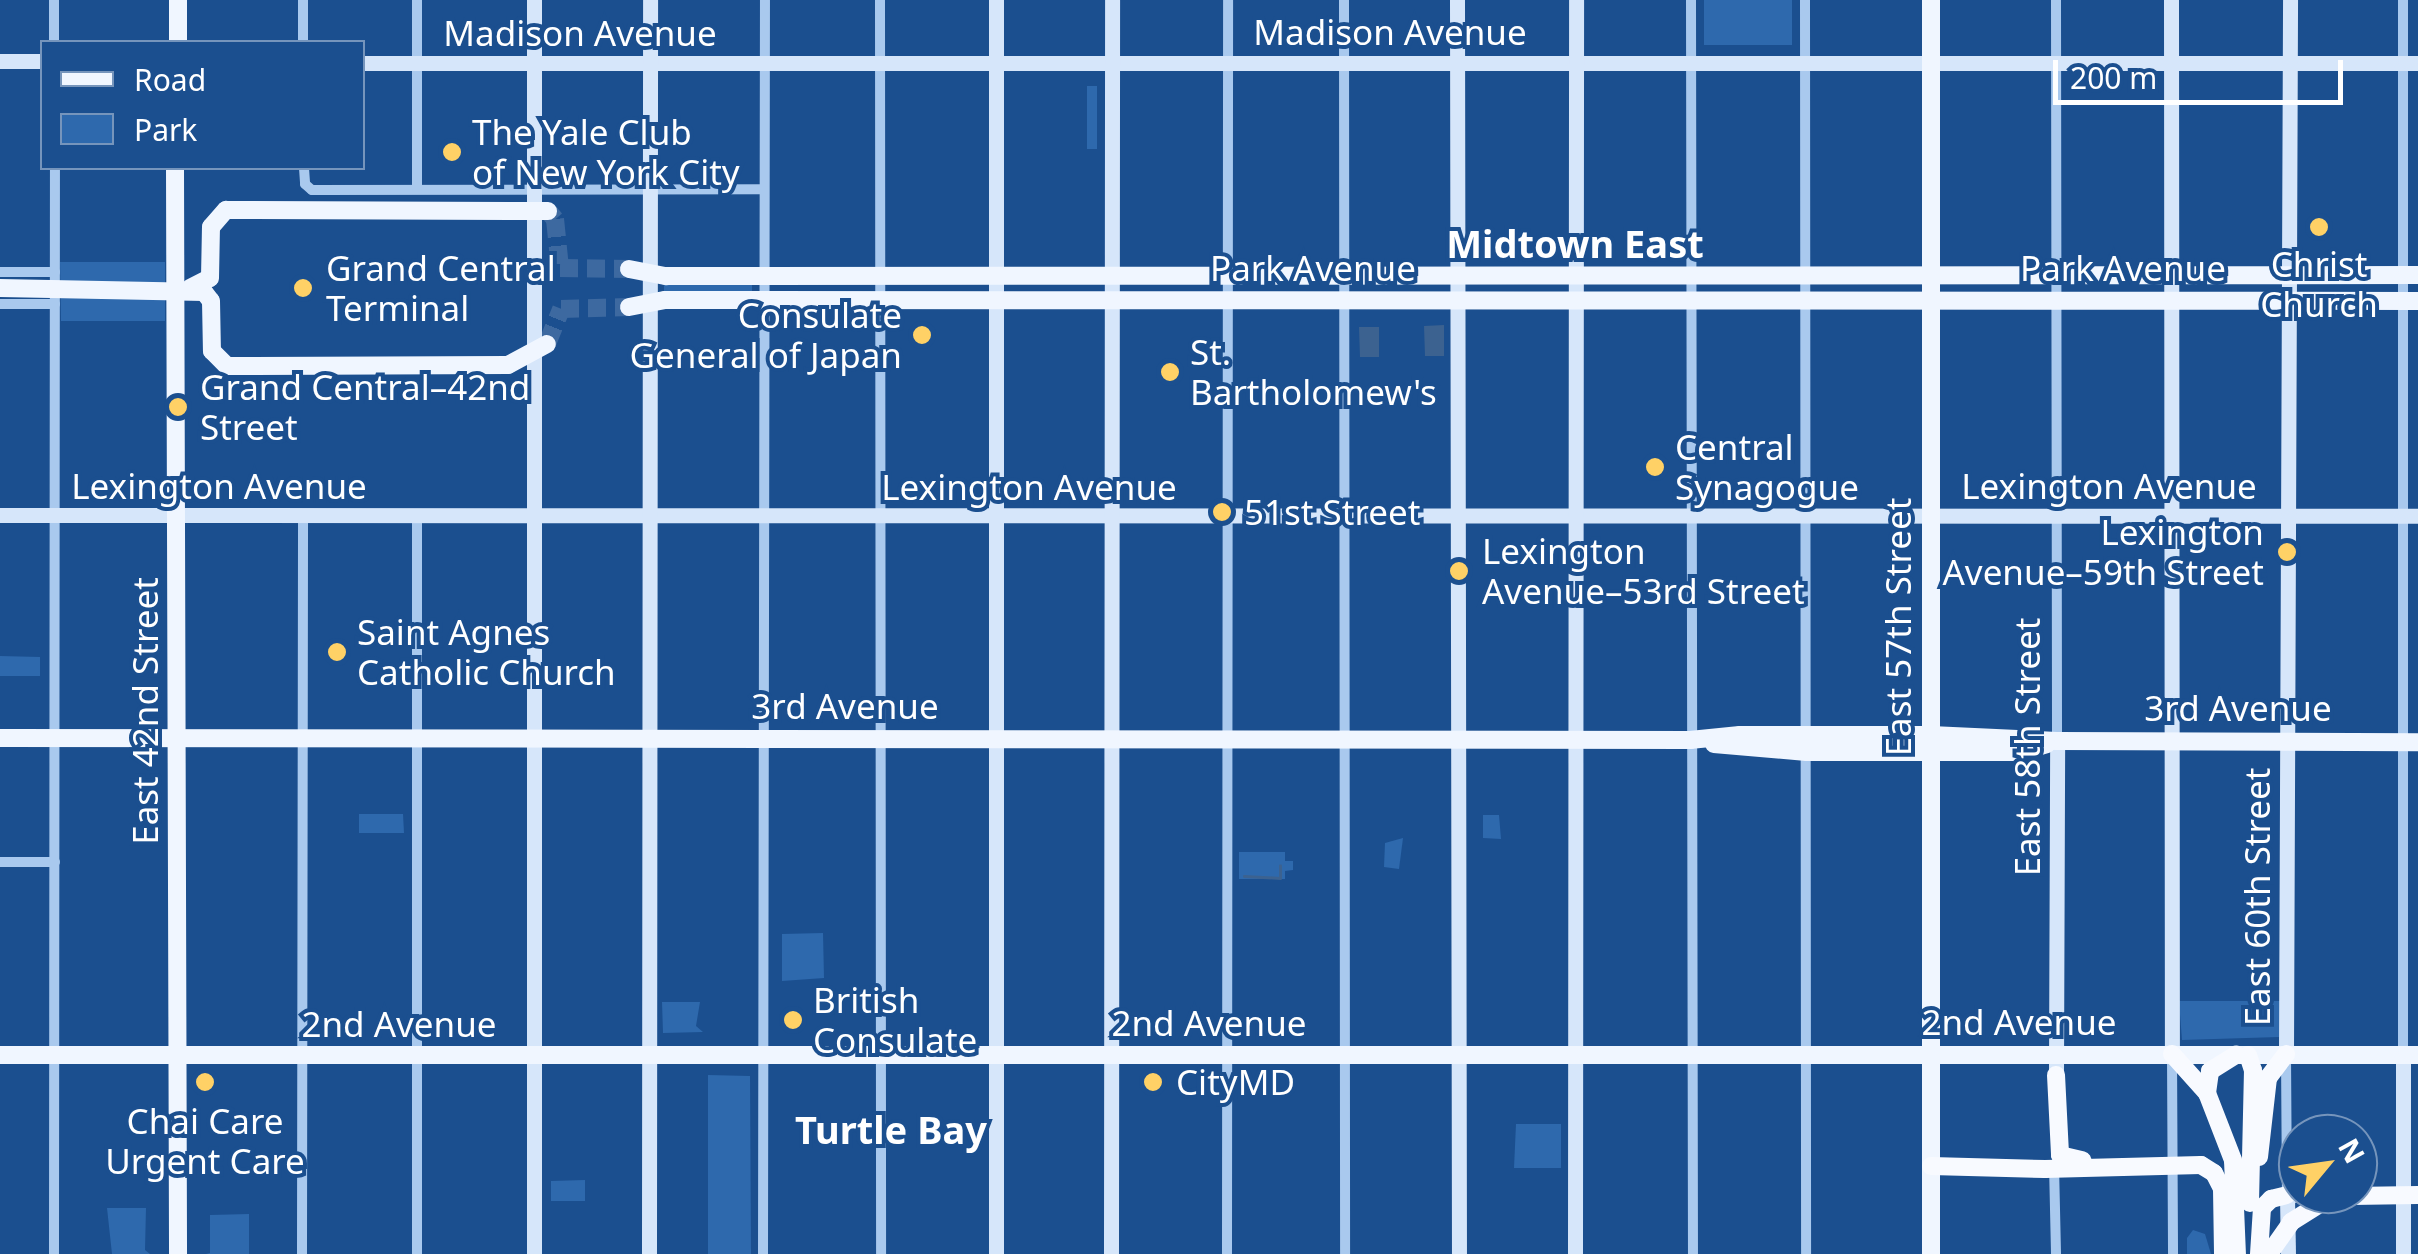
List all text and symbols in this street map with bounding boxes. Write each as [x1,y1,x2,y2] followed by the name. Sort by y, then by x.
[1253,11,1527,53] street label: Madison Avenue
[443,12,717,54] street label: Madison Avenue
[40,40,365,170] legend
[2058,40,2348,102] scale bar
[2070,57,2157,98] text: 200 m
[134,59,206,100] text: Road
[134,109,197,150] text: Park
[472,111,740,193] place label: The Yale Club of New York City
[441,141,463,163] marker: The Yale Club of New York City
[2308,216,2330,238] marker: Christ Church
[1446,221,1704,267] district label: Midtown East
[2260,243,2378,325] place label: Christ Church
[326,247,556,329] place label: Grand Central Terminal
[1210,247,1416,289] street label: Park Avenue
[2020,247,2226,289] street label: Park Avenue
[290,275,316,301] marker: Grand Central Terminal
[630,294,902,376] place label: Consulate General of Japan
[911,324,933,346] marker: Consulate General of Japan
[1190,331,1437,413] place label: St. Bartholomew's
[1159,361,1181,383] marker: St. Bartholomew's
[200,366,530,448] place label: Grand Central–42nd Street
[165,394,191,420] marker: Grand Central–42nd Street
[1675,426,1859,508] place label: Central Synagogue
[1644,456,1666,478] marker: Central Synagogue
[71,465,367,507] street label: Lexington Avenue
[1961,465,2257,507] street label: Lexington Avenue
[881,466,1177,508] street label: Lexington Avenue
[1244,491,1420,533] place label: 51st Street
[1877,498,1919,756] street label: East 57th Street
[1209,499,1235,525] marker: 51st Street
[1942,511,2264,593] place label: Lexington Avenue–59th Street
[1482,530,1805,612] place label: Lexington Avenue–53rd Street
[2274,539,2300,565] marker: Lexington Avenue–59th Street
[1446,558,1472,584] marker: Lexington Avenue–53rd Street
[124,577,166,845] street label: East 42nd Street
[357,611,616,693] place label: Saint Agnes Catholic Church
[2006,618,2048,876] street label: East 58th Street
[326,641,348,663] marker: Saint Agnes Catholic Church
[751,685,939,727] street label: 3rd Avenue
[2144,687,2332,729] street label: 3rd Avenue
[2236,768,2278,1026] street label: East 60th Street
[813,979,977,1061] place label: British Consulate
[1921,1001,2117,1043] street label: 2nd Avenue
[1111,1002,1307,1044] street label: 2nd Avenue
[301,1003,497,1045] street label: 2nd Avenue
[782,1009,804,1031] marker: British Consulate
[1176,1061,1295,1103] place label: CityMD
[192,1069,218,1095] marker: Chai Care Urgent Care
[1140,1069,1166,1095] marker: CityMD
[105,1100,305,1182] place label: Chai Care Urgent Care
[795,1107,987,1153] district label: Turtle Bay
[2278,1114,2378,1214] north arrow
[2330,1131,2375,1170] text: N

